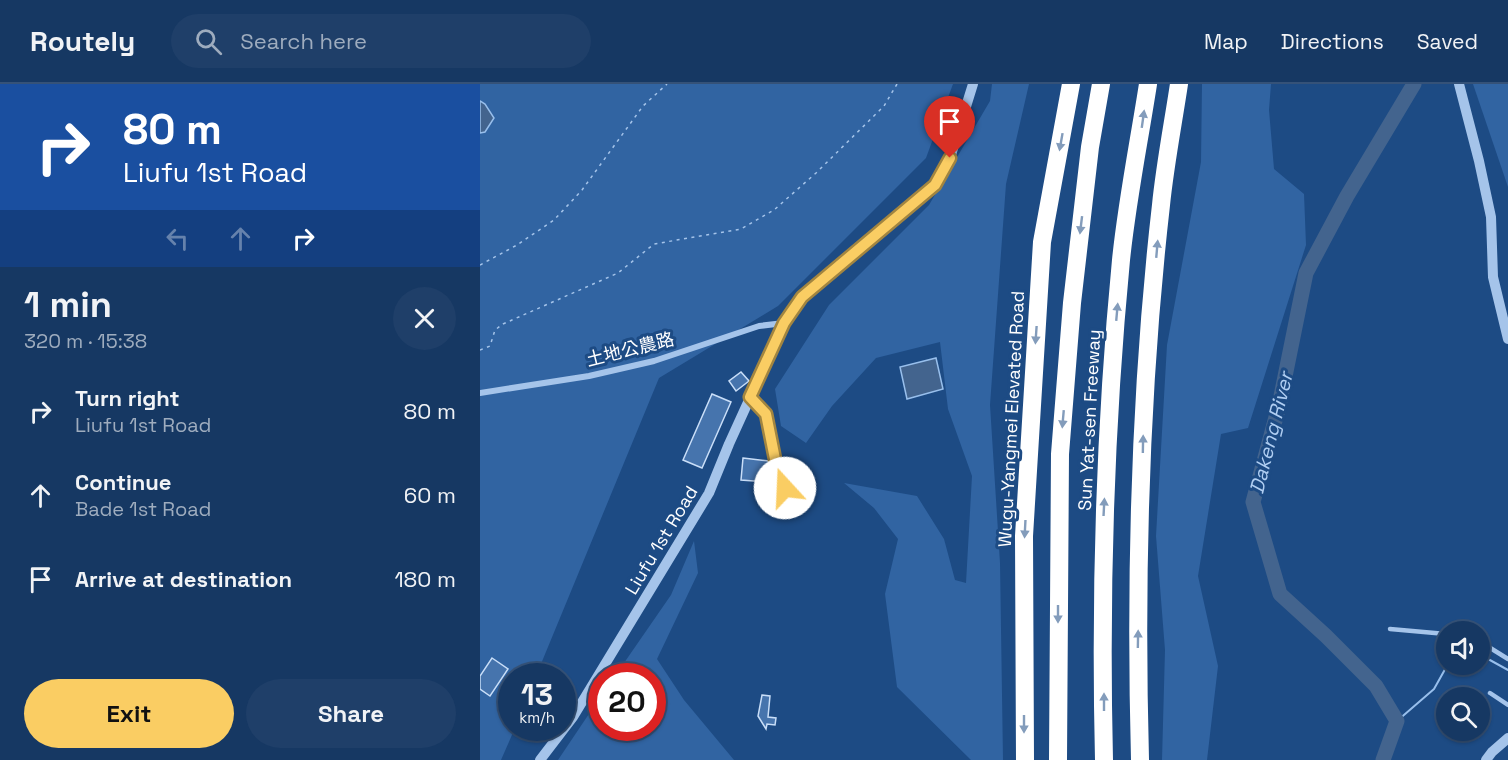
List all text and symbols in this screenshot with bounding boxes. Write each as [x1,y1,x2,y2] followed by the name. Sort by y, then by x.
[171,14,591,68] search box
[30,23,135,59] text: Routely
[192,25,225,58] icon: search
[240,27,367,55] text: Search here
[1204,28,1248,55] text: Map
[1281,28,1384,55] text: Directions
[1417,28,1478,55] text: Saved
[924,96,975,158] pin
[123,103,222,156] text: 80 m
[933,105,966,138] icon: arrive
[24,108,102,186] icon: right
[1138,109,1147,128] one-way arrow
[1056,132,1065,151] one-way arrow
[123,155,307,190] text: Liufu 1st Road
[1076,216,1086,235] one-way arrow
[161,222,194,255] icon: left
[224,222,257,255] icon: ahead
[287,222,320,255] icon: right
[1152,240,1162,259] one-way arrow
[24,282,112,328] text: 1 min
[393,287,456,350] button: close
[993,290,1029,548] street label: Wugu-Yangmei Elevated Road
[1112,302,1121,321] one-way arrow
[1032,325,1041,344] one-way arrow
[584,327,676,371] street label: 土地公農路
[24,328,147,354] text: 320 m · 15:38
[1073,329,1105,511] street label: Sun Yat-sen Freeway
[1243,367,1299,496] water label: Dakeng River
[75,384,180,412] text: Turn right
[24,395,57,428] icon: right
[404,397,456,425] text: 80 m
[1058,410,1068,429] one-way arrow
[75,412,211,438] text: Liufu 1st Road
[1138,434,1148,453] one-way arrow
[753,456,817,520] position arrow
[75,468,171,496] text: Continue
[24,479,57,512] icon: ahead
[404,481,456,509] text: 60 m
[620,481,702,599] street label: Liufu 1st Road
[75,496,211,522] text: Bade 1st Road
[1100,497,1109,516] one-way arrow
[1020,520,1029,539] one-way arrow
[24,563,57,596] icon: arrive
[75,565,292,593] text: Arrive at destination
[394,565,456,593] text: 180 m
[1053,605,1063,624] one-way arrow
[1436,621,1490,741] map controls
[1436,621,1490,675] button: sound
[1134,629,1143,648] one-way arrow
[588,663,666,741] speed limit sign: 20
[521,675,553,714] text: 13
[24,679,234,748] button: Exit
[246,679,456,748] button: Share
[1436,687,1490,741] button: search
[1099,692,1109,711] one-way arrow
[519,708,555,727] text: km/h
[1020,715,1029,734] one-way arrow

